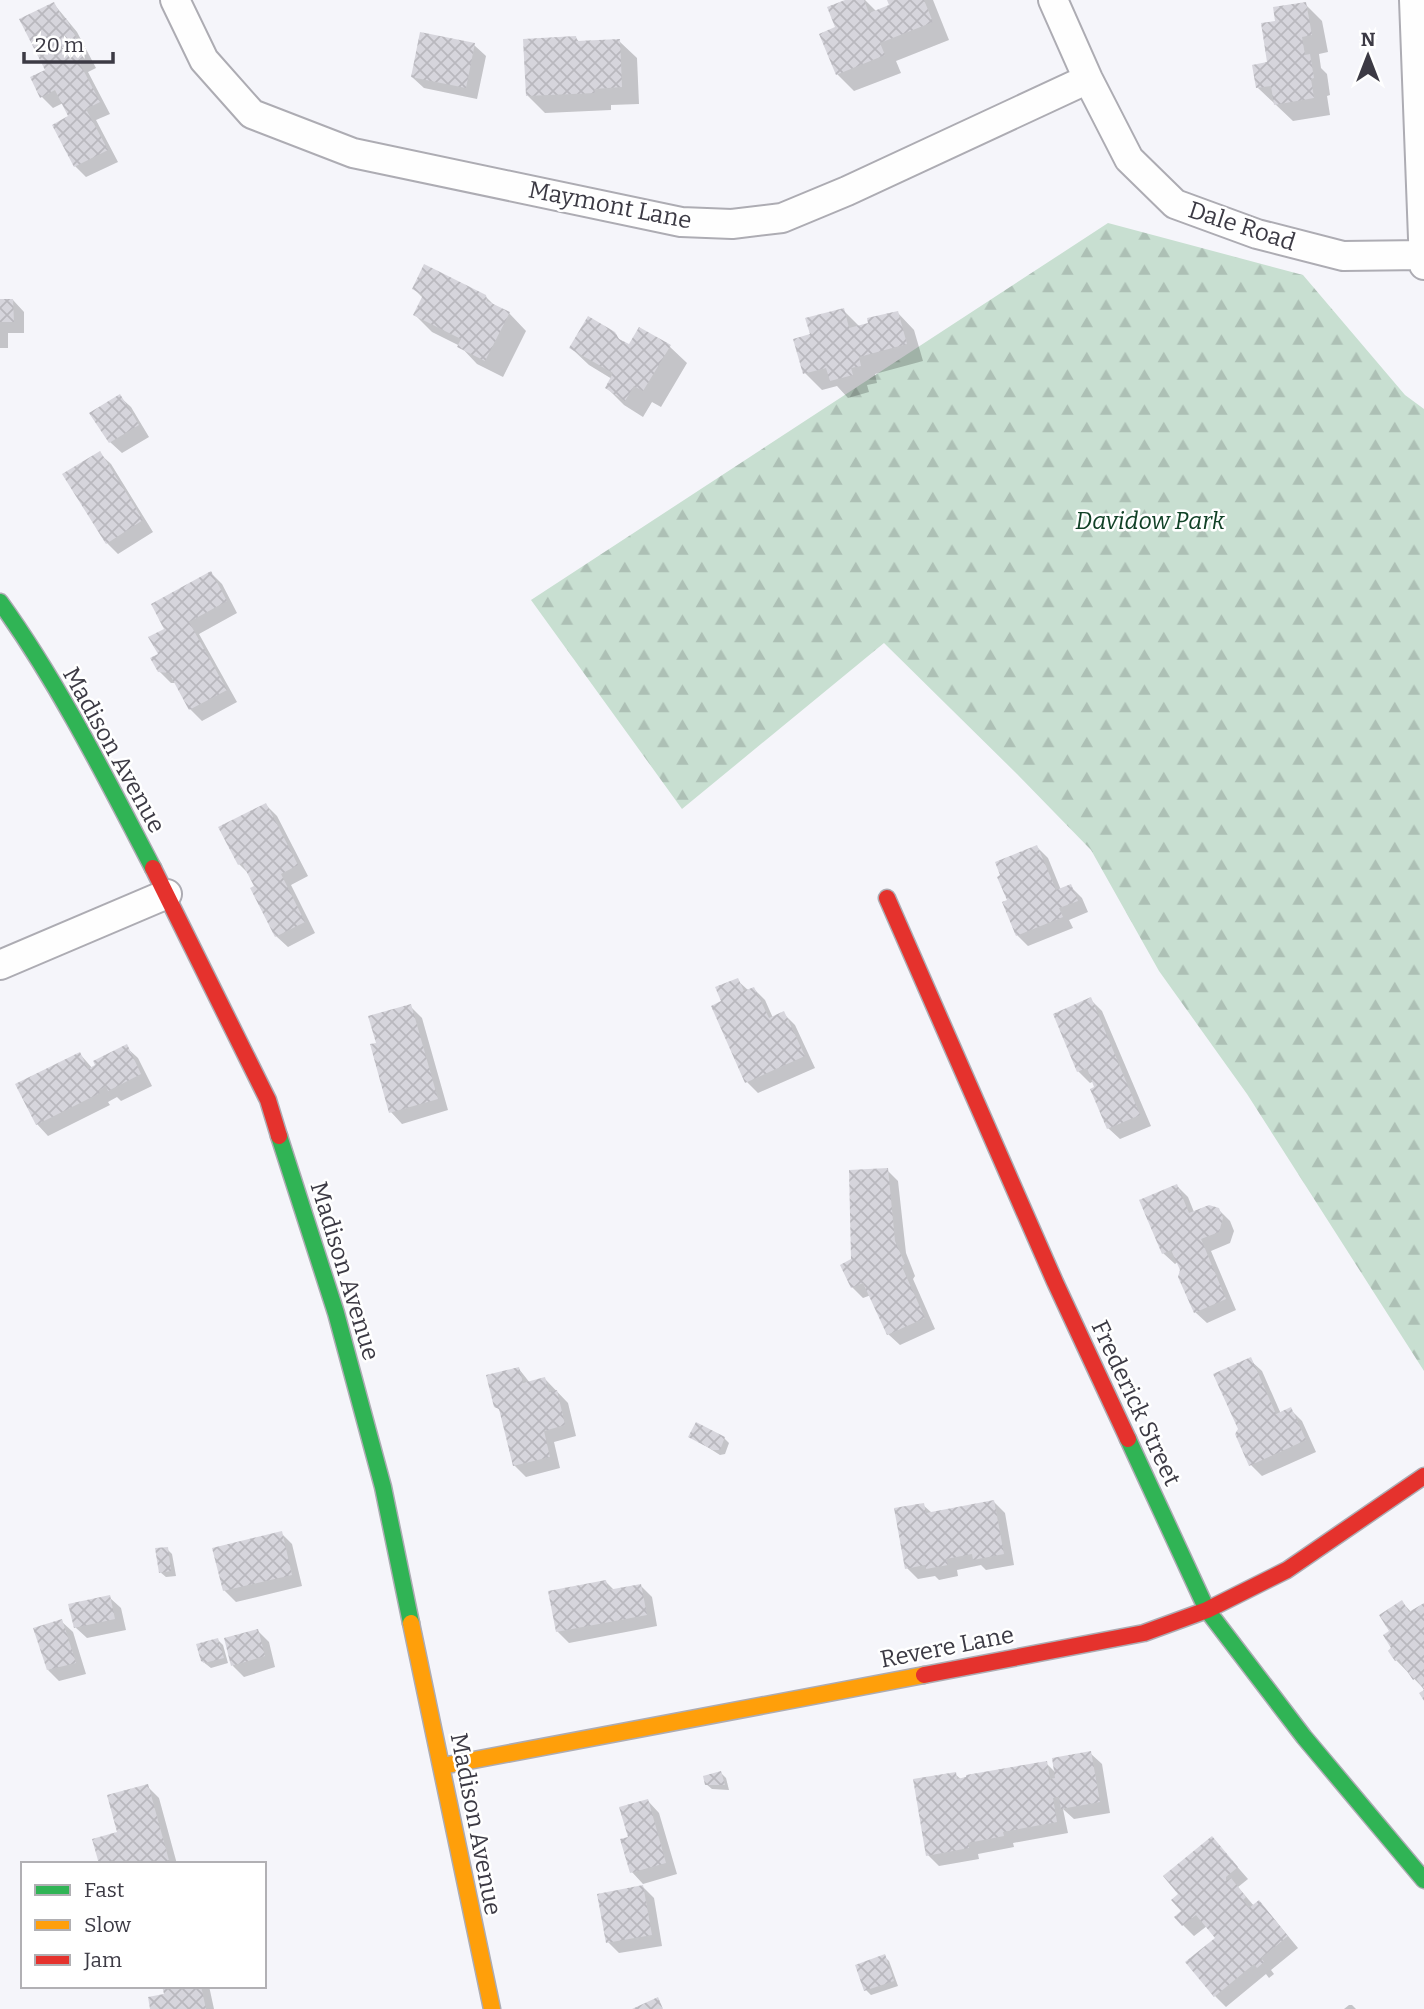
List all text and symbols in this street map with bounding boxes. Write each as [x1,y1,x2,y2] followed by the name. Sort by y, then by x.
[24,21,114,65] scale bar
[1333,21,1403,91] north arrow
[1361,28,1376,51] text: N
[35,32,84,58] text: 20 m
[526,175,694,235] street label: Maymont Lane
[1185,196,1299,256] street label: Dale Road
[1075,507,1226,535] park label: Davidow Park
[57,662,171,838] street label: Madison Avenue
[305,1178,385,1364] street label: Madison Avenue
[1085,1316,1187,1490] street label: Frederick Street
[878,1620,1016,1674] street label: Revere Lane
[445,1730,507,1918] street label: Madison Avenue
[21,1862,266,1988] legend
[84,1877,125,1903] text: Fast
[84,1912,131,1938] text: Slow
[83,1947,122,1973] text: Jam

